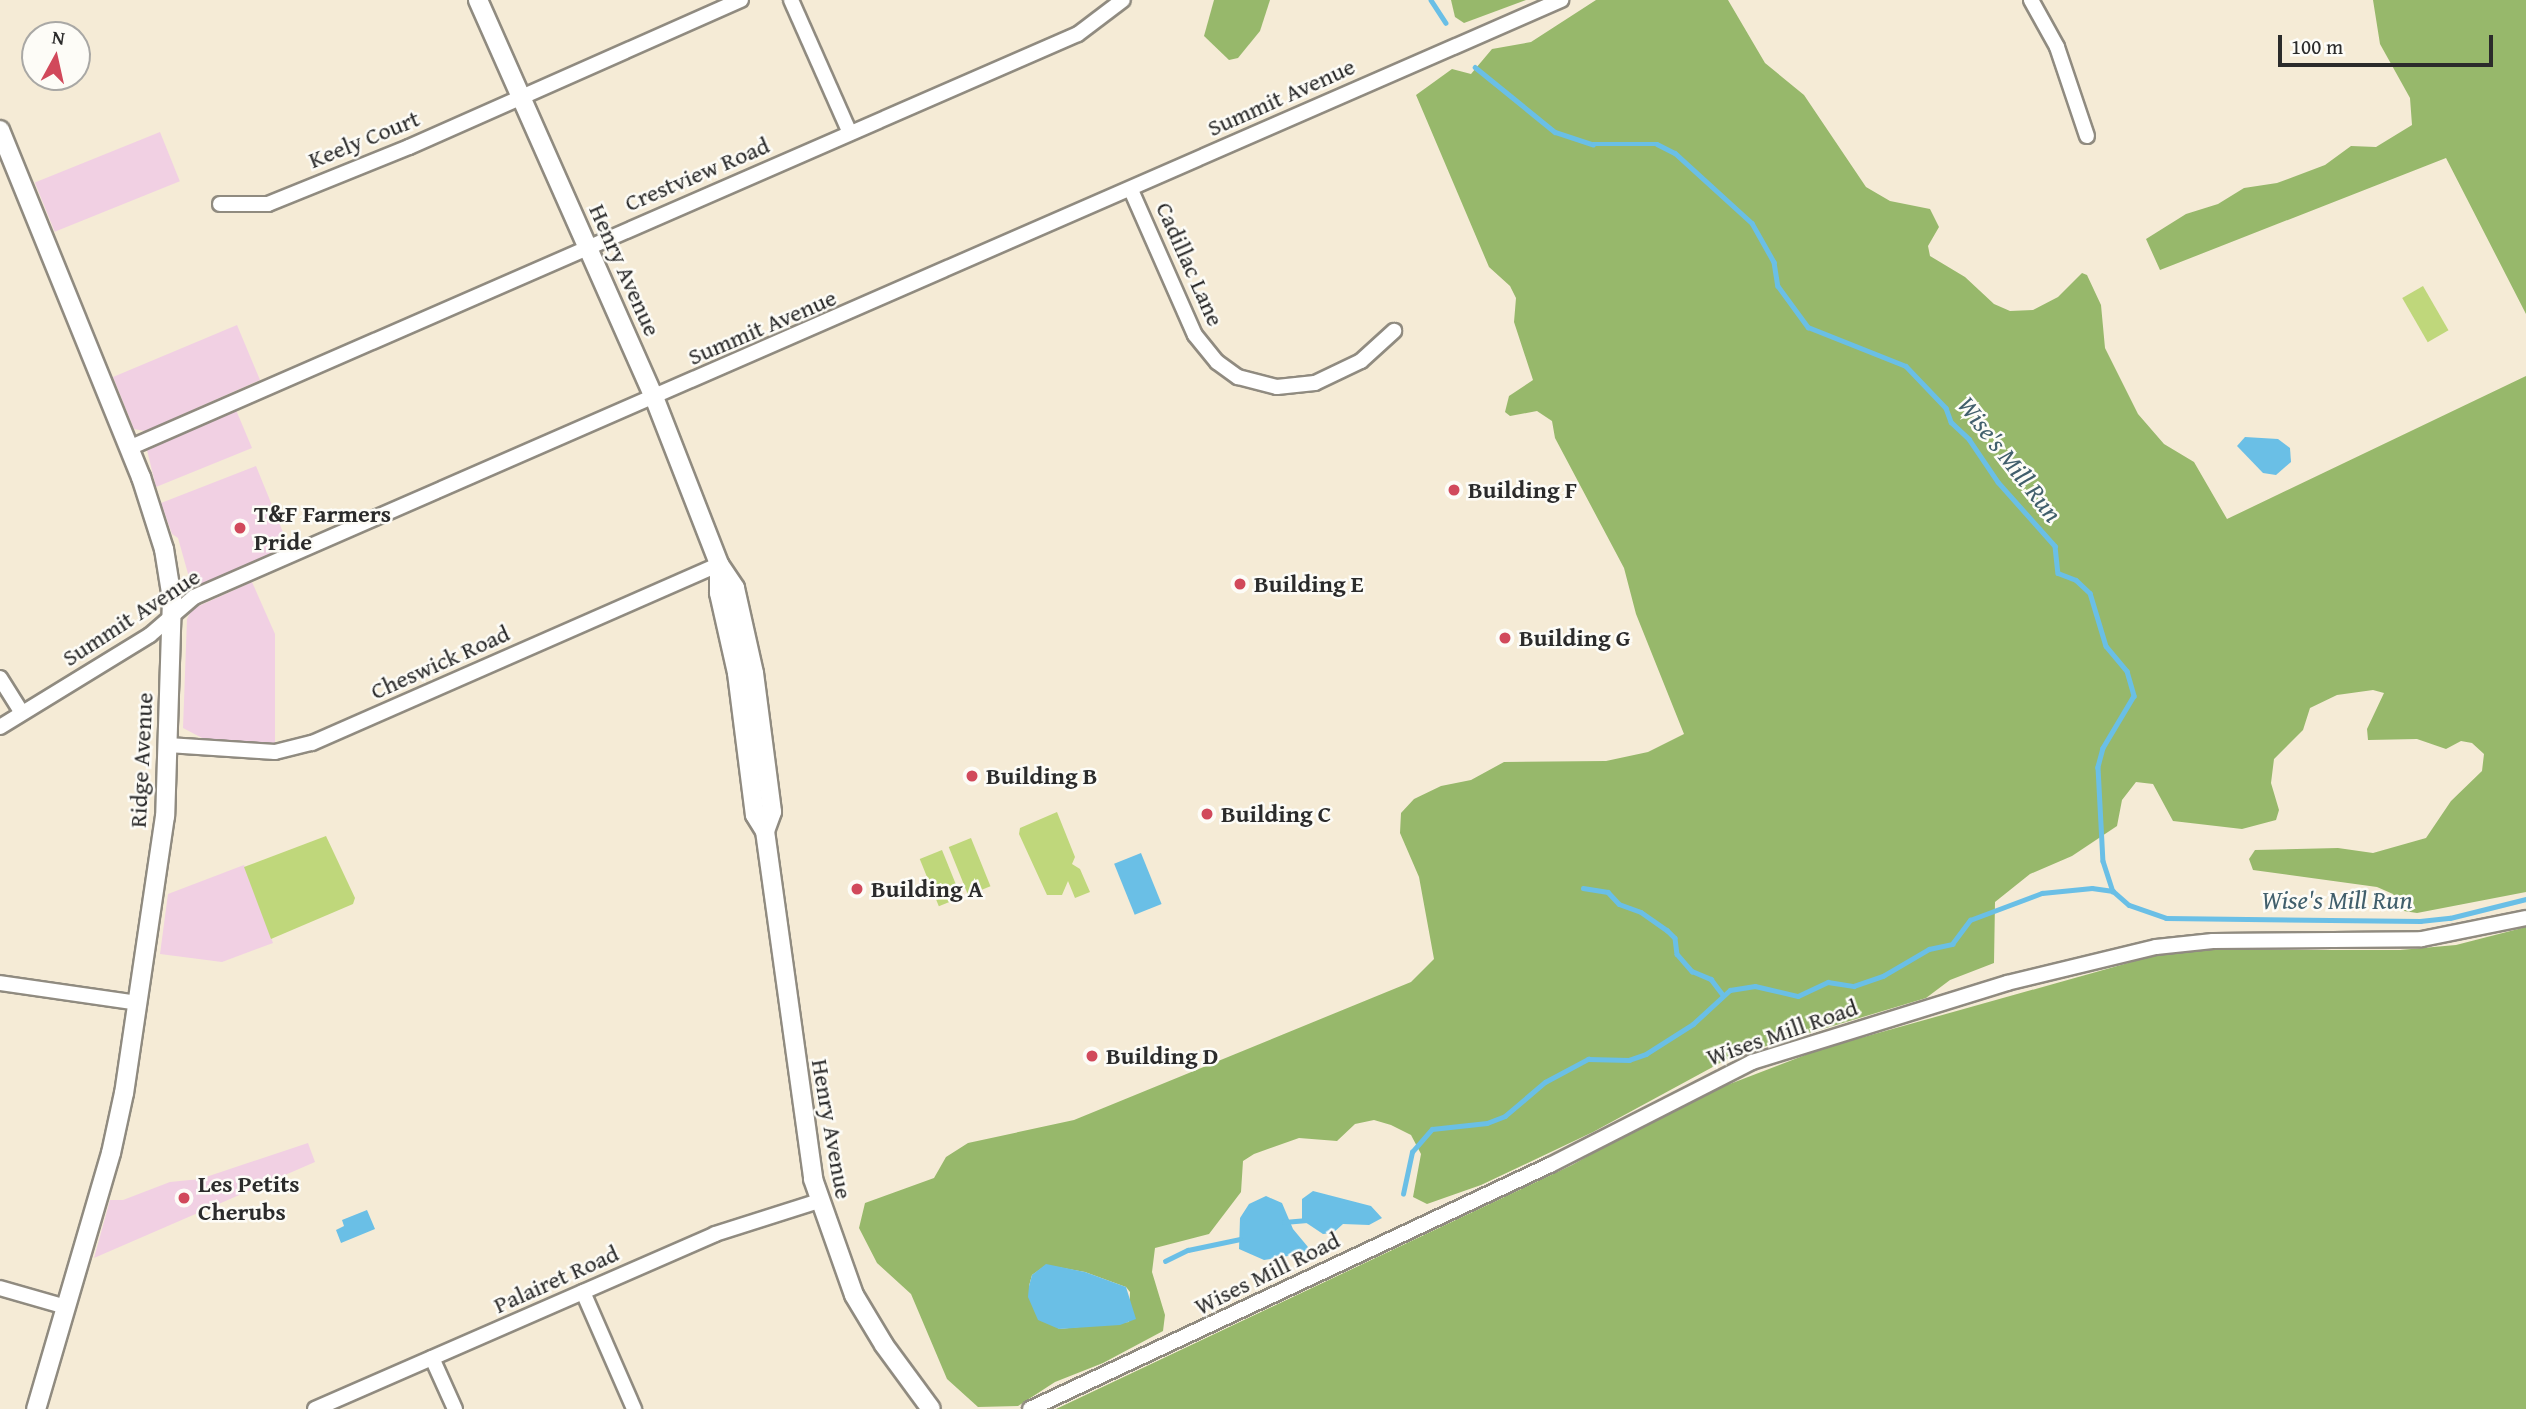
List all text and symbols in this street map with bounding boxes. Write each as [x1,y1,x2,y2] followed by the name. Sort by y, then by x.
[21,21,91,91] north arrow
[2281,21,2496,65] scale bar
[50,22,67,52] text: N
[2291,31,2343,62] text: 100 m
[1203,52,1359,142] street label: Summit Avenue
[304,104,424,174] street label: Keely Court
[620,131,774,217] street label: Crestview Road
[1150,198,1230,330] street label: Cadillac Lane
[583,199,667,341] street label: Henry Avenue
[684,283,840,371] street label: Summit Avenue
[1951,390,2069,528] water label: Wise's Mill Run
[1468,476,1577,504] place label: Building F
[1446,482,1462,498] marker: Building F
[254,500,391,556] place label: T&F Farmers Pride
[232,520,248,536] marker: T&F Farmers Pride
[57,562,205,672] street label: Summit Avenue
[1254,570,1364,598] place label: Building E
[1232,576,1248,592] marker: Building E
[366,619,514,705] street label: Cheswick Road
[1519,624,1630,652] place label: Building G
[1497,630,1513,646] marker: Building G
[123,692,159,828] street label: Ridge Avenue
[986,762,1098,790] place label: Building B
[964,768,980,784] marker: Building B
[1221,800,1331,828] place label: Building C
[1199,806,1215,822] marker: Building C
[871,875,983,903] place label: Building A
[849,881,865,897] marker: Building A
[2261,884,2413,916] water label: Wise's Mill Run
[1703,993,1861,1071] street label: Wises Mill Road
[1106,1042,1218,1070] place label: Building D
[1084,1048,1100,1064] marker: Building D
[806,1057,858,1201] street label: Henry Avenue
[198,1170,300,1226] place label: Les Petits Cherubs
[176,1190,192,1206] marker: Les Petits Cherubs
[1190,1225,1344,1321] street label: Wises Mill Road
[489,1239,623,1319] street label: Palairet Road

